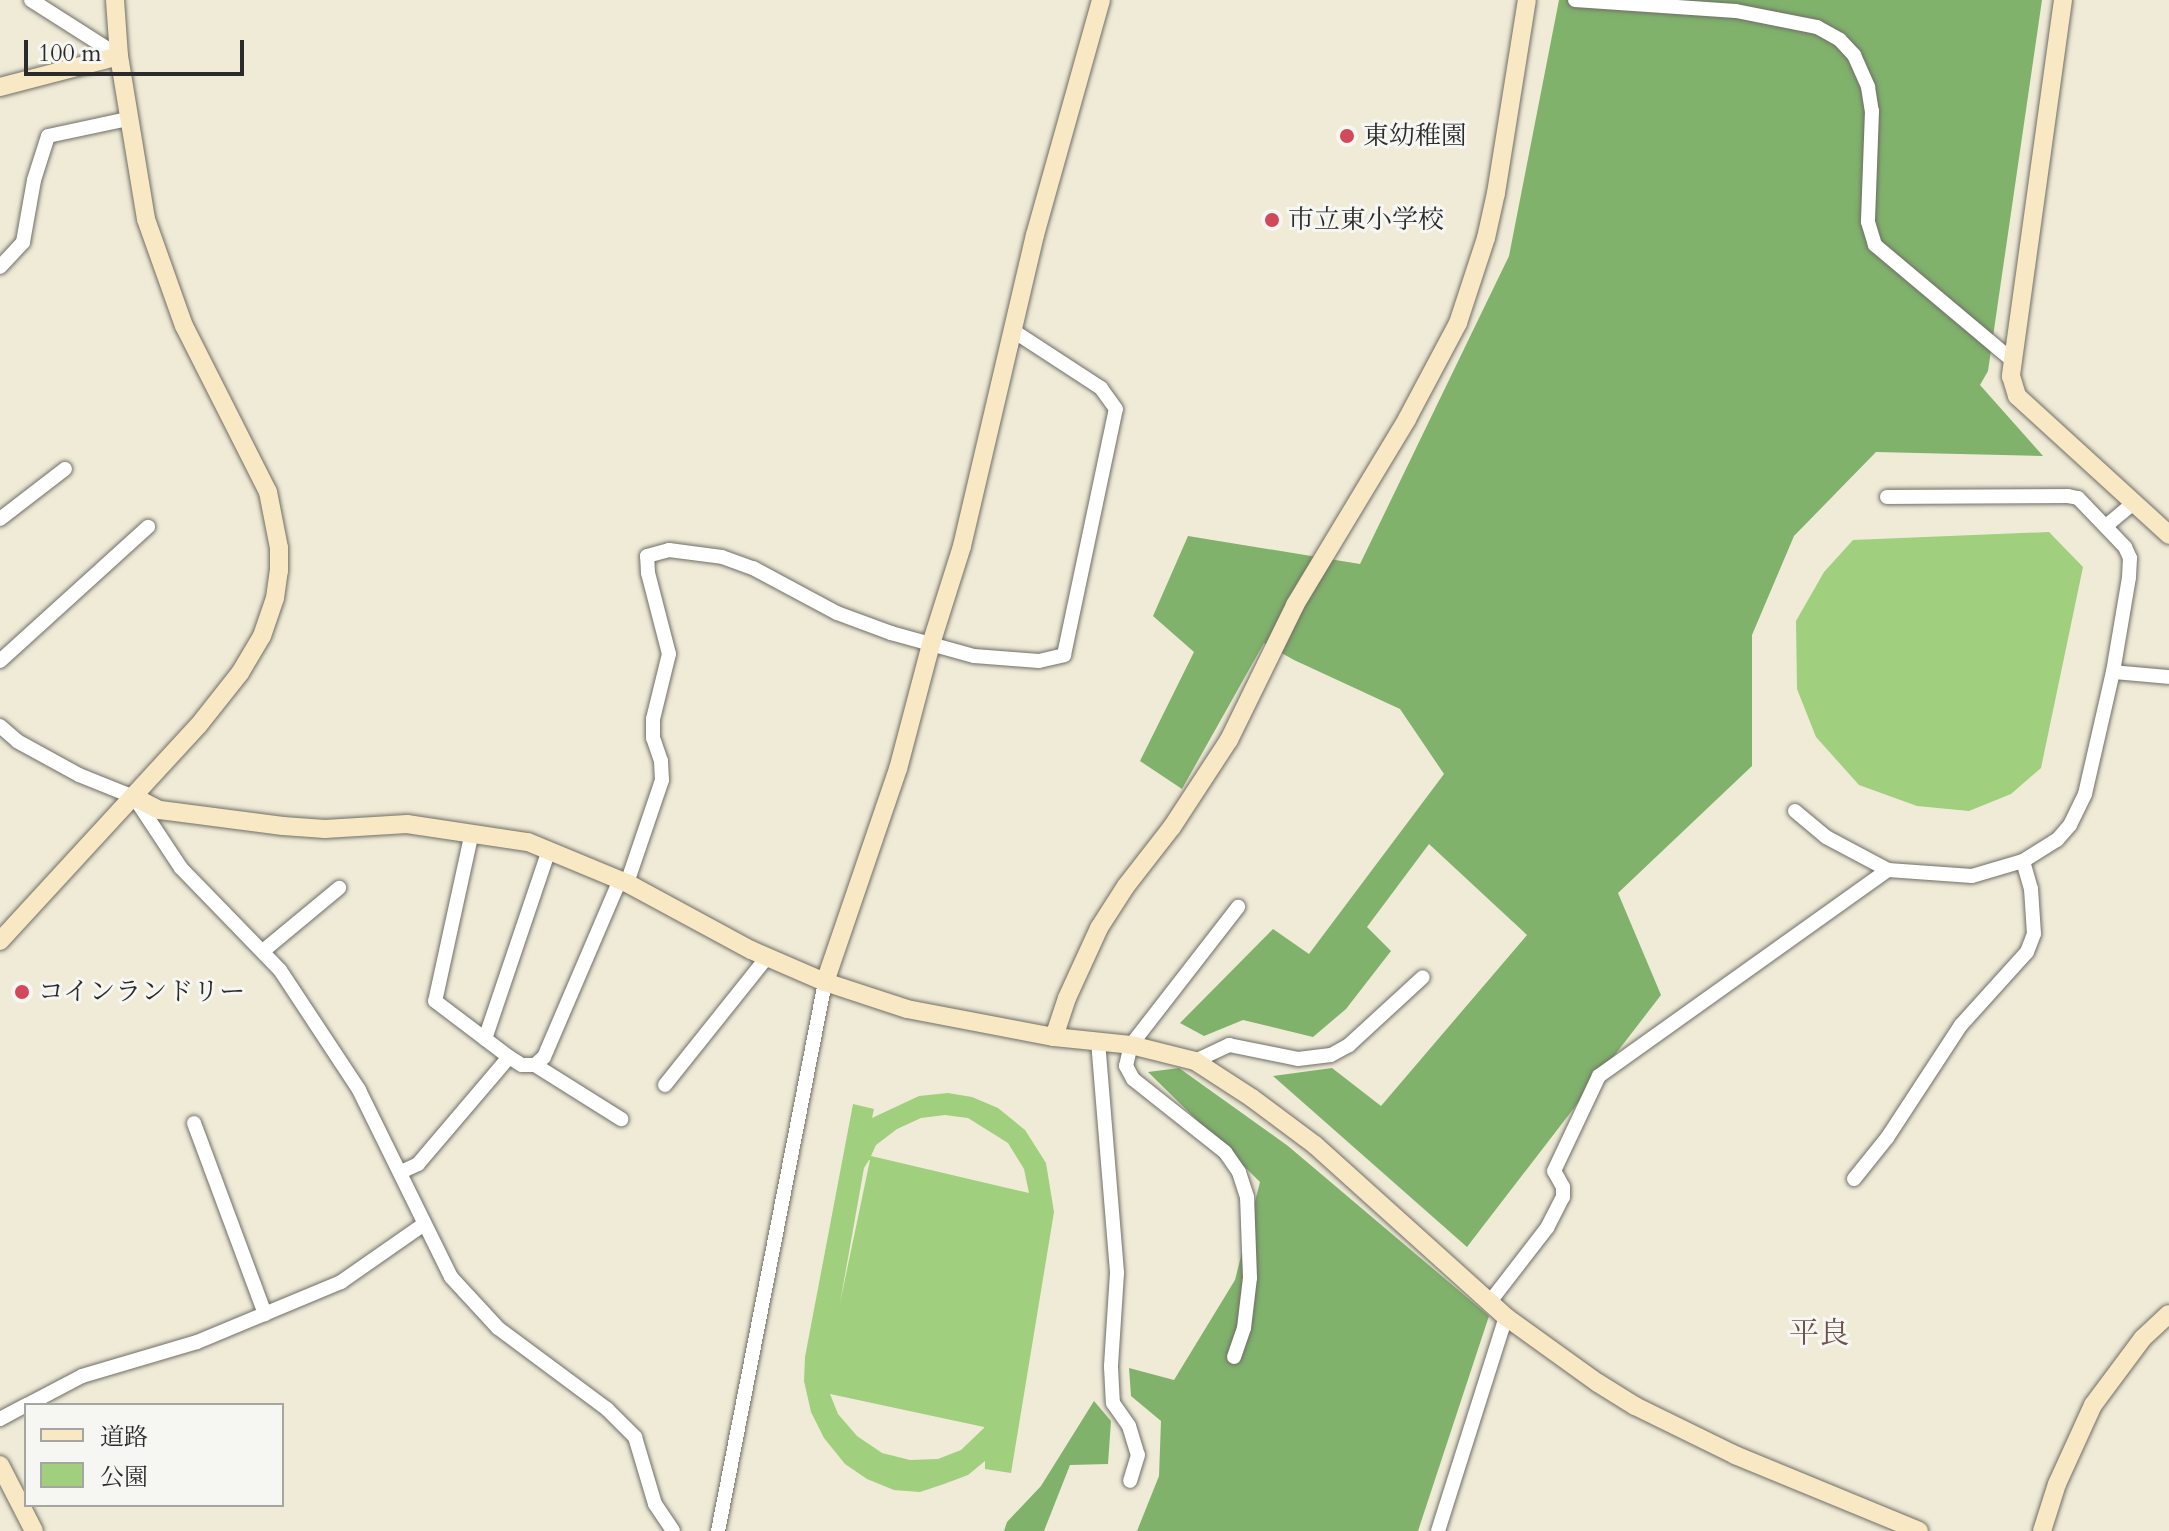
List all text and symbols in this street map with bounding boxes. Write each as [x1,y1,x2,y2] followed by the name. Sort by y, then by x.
[28,24,248,74] scale bar
[38,37,102,70] text: 100 m
[1363,120,1467,152] place label: 東幼稚園
[1338,127,1356,145] marker: 東幼稚園
[1288,204,1444,236] place label: 市立東小学校
[1263,211,1281,229] marker: 市立東小学校
[38,976,246,1008] place label: コインランドリー
[13,983,31,1001] marker: コインランドリー
[1789,1316,1849,1352] district label: 平良
[24,1403,284,1507] legend
[100,1421,148,1454] text: 道路
[100,1461,148,1494] text: 公園

